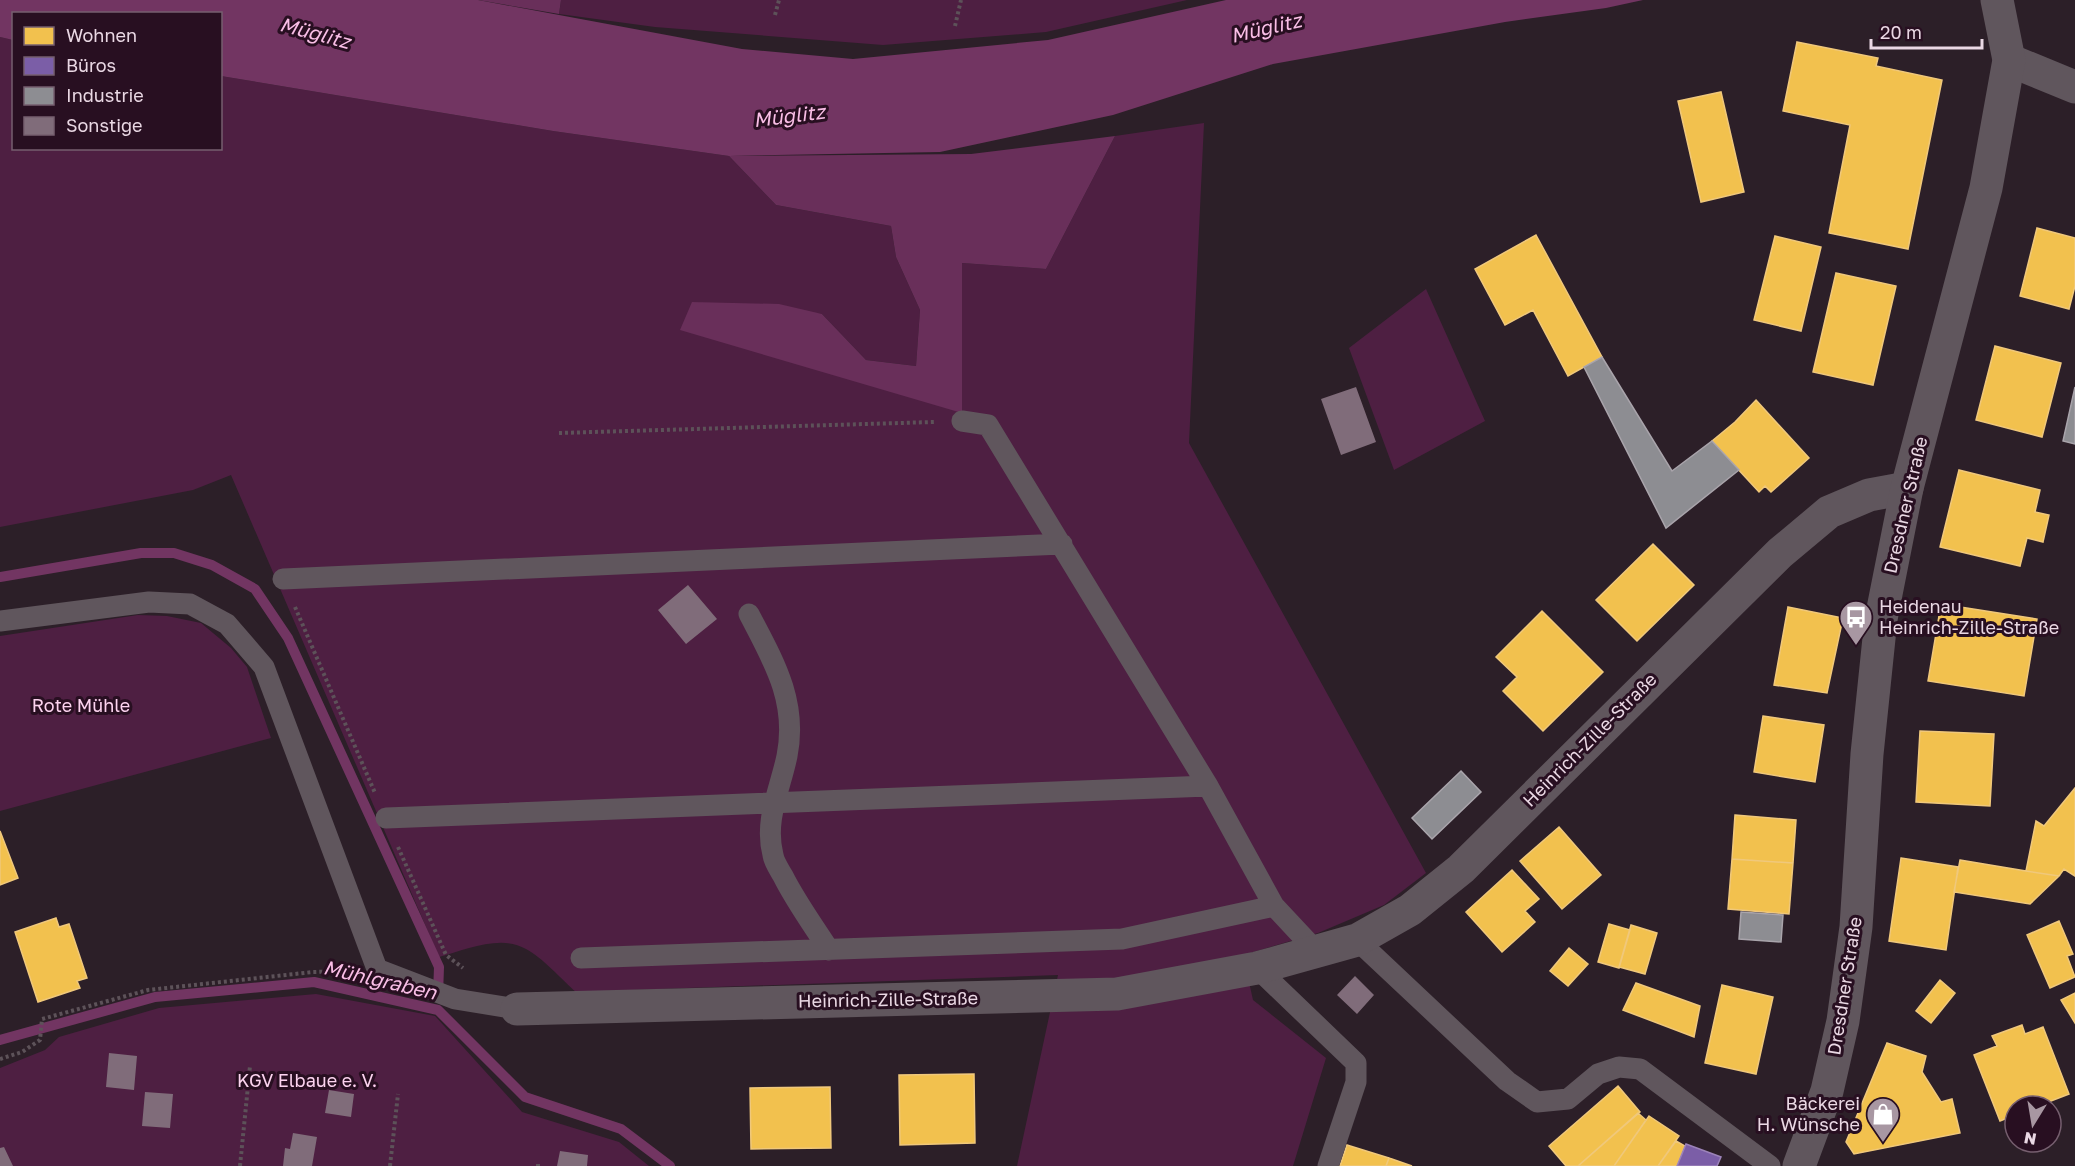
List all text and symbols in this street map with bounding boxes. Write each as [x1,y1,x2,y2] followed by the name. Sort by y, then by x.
[1228,7,1306,48] water label: Müglitz
[277,11,355,54] water label: Müglitz
[12,12,222,150] legend
[1871,12,1982,50] scale bar
[1880,21,1922,43] text: 20 m
[66,24,137,46] text: Wohnen
[66,54,116,76] text: Büros
[66,84,144,106] text: Industrie
[752,98,828,132] water label: Müglitz
[66,114,142,136] text: Sonstige
[1879,434,1931,575] street label: Dresdner Straße
[1879,595,2059,638] place label: Heidenau Heinrich-Zille-Straße
[1838,599,1874,646] bus stop icon: Heidenau Heinrich-Zille-Straße
[1518,668,1661,811] street label: Heinrich-Zille-Straße
[32,694,130,716] park label: Rote Mühle
[1822,915,1866,1057] street label: Dresdner Straße
[321,954,440,1005] water label: Mühlgraben
[798,986,978,1012] street label: Heinrich-Zille-Straße
[237,1069,377,1091] park label: KGV Elbaue e. V.
[1757,1092,1860,1135] place label: Bäckerei H. Wünsche
[2003,1094,2063,1154] north arrow
[1865,1096,1901,1143] shop icon: Bäckerei H. Wünsche
[2022,1128,2038,1150] text: N

